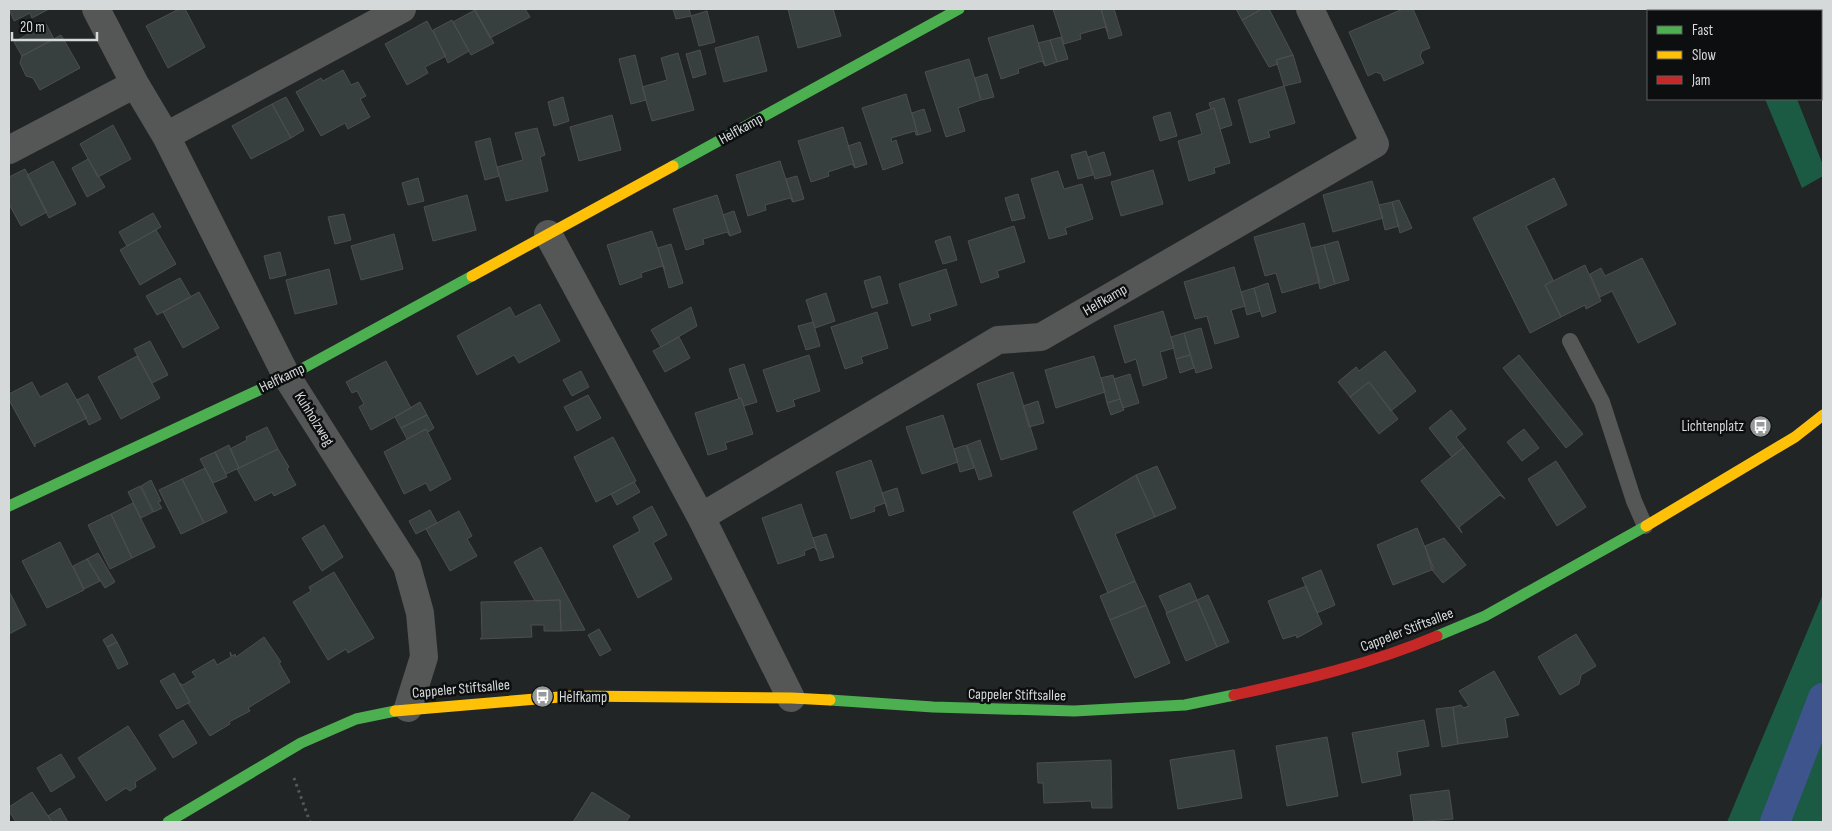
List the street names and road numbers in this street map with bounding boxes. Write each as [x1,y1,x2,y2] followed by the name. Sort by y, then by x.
[715,109,767,149] street label: Helfkamp
[1079,280,1131,320] street label: Helfkamp
[256,359,308,397] street label: Helfkamp
[290,388,338,450] street label: Kuhholzweg
[1358,604,1456,656] street label: Cappeler Stiftsallee
[411,675,511,703] street label: Cappeler Stiftsallee
[968,685,1066,705] street label: Cappeler Stiftsallee

